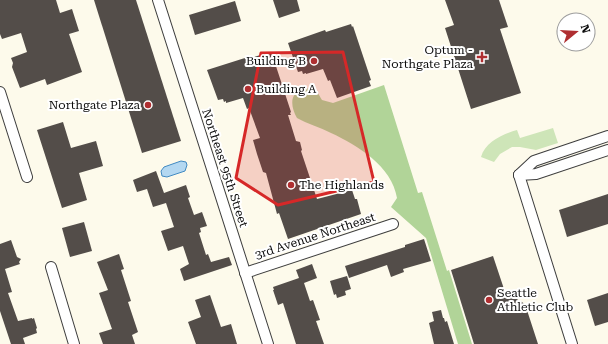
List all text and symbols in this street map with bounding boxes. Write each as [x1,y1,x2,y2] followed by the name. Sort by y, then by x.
[556,12,596,52] north arrow
[578,23,593,36] text: N
[382,43,473,71] place label: Optum - Northgate Plaza
[476,51,488,63] marker: Optum - Northgate Plaza
[246,54,306,68] place label: Building B
[309,56,319,66] marker: Building B
[256,82,317,96] place label: Building A
[243,84,253,94] marker: Building A
[49,98,140,112] place label: Northgate Plaza
[143,100,153,110] marker: Northgate Plaza
[199,107,251,229] street label: Northeast 95th Street
[299,178,384,192] place label: The Highlands
[286,180,296,190] marker: The Highlands
[253,210,377,262] street label: 3rd Avenue Northeast
[497,286,573,314] place label: Seattle Athletic Club
[484,295,494,305] marker: Seattle Athletic Club

